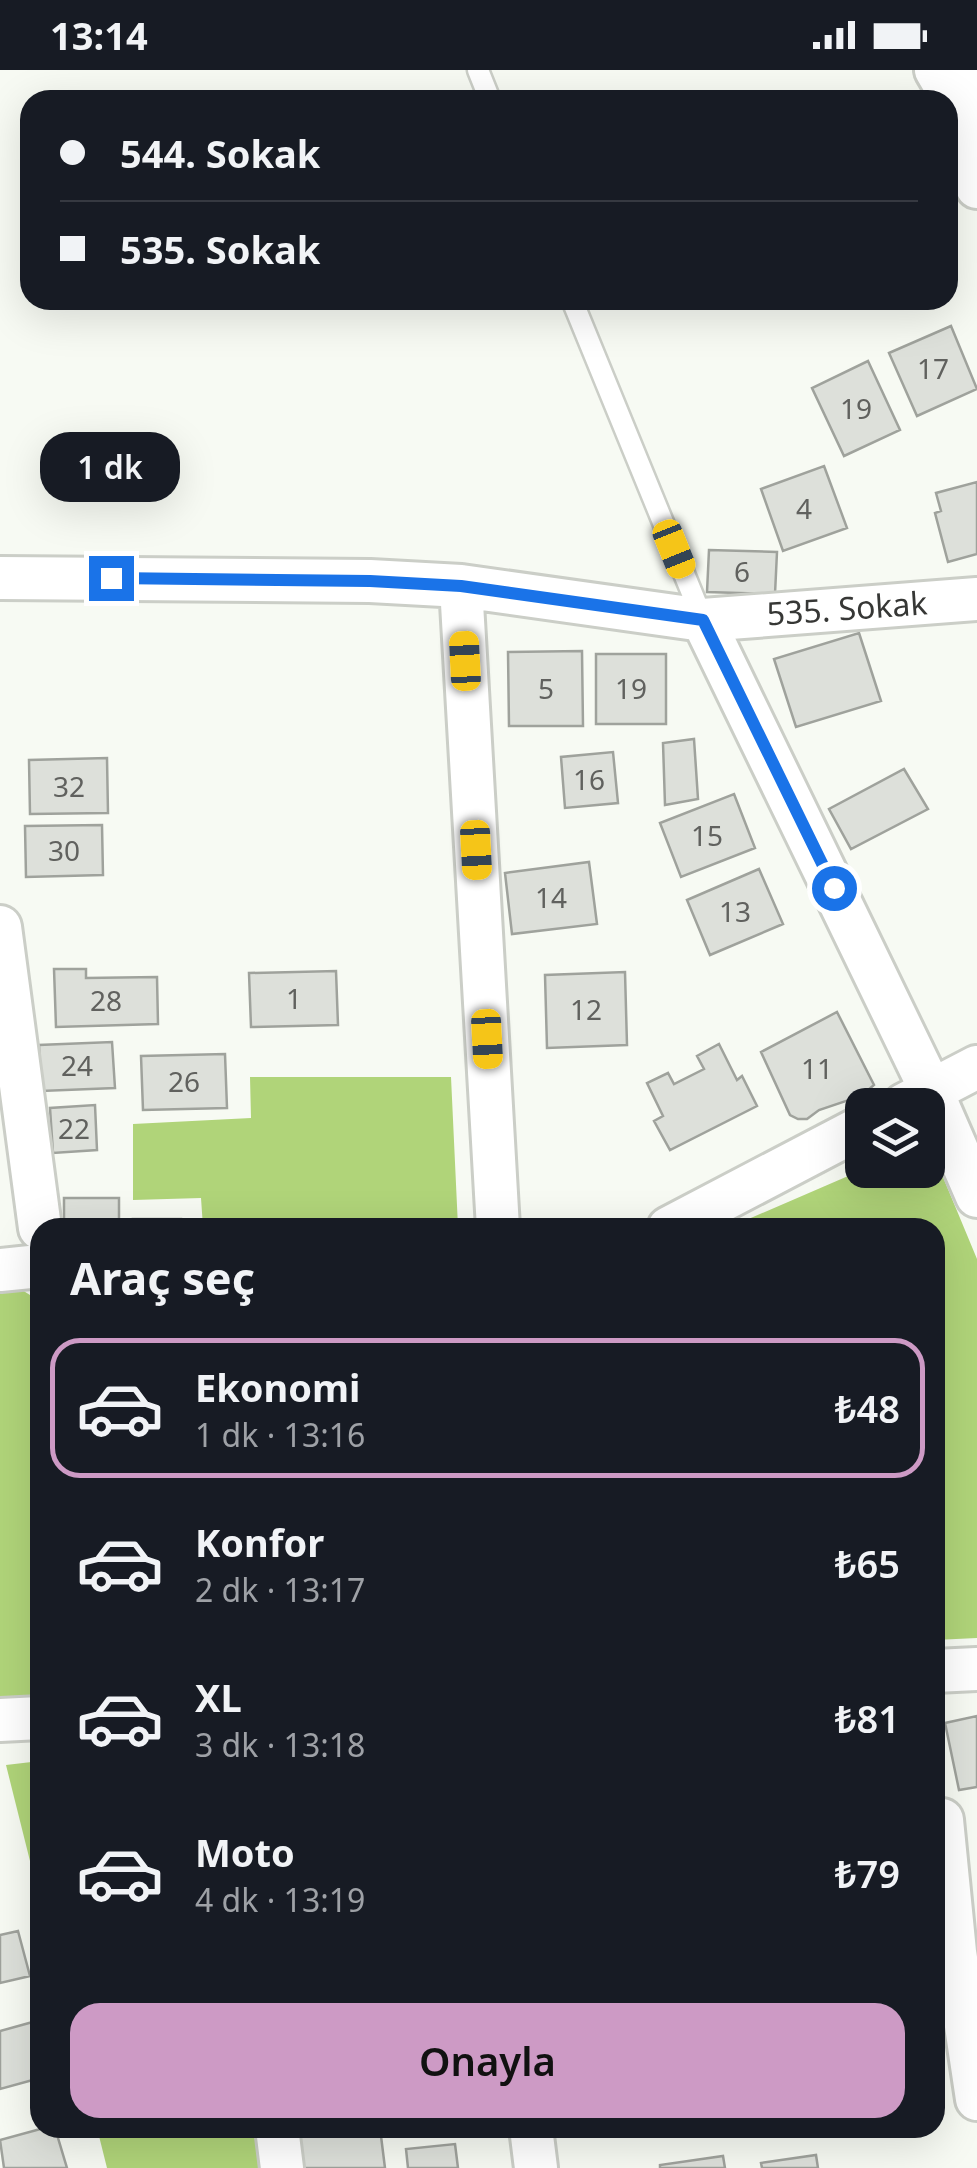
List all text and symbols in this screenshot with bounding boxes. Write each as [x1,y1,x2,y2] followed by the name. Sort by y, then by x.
[50,9,148,61] text: 13:14
[120,127,320,179] text: 544. Sokak
[120,223,320,275] text: 535. Sokak
[917,349,949,387] house number: 17
[840,389,872,427] house number: 19
[41,433,181,503] callout: 1 dk
[77,445,143,488] text: 1 dk
[796,489,812,527] house number: 4
[649,516,699,582] car
[734,552,750,590] house number: 6
[89,556,134,601] route end
[765,580,929,635] street label: 535. Sokak
[448,630,482,692] car
[538,669,554,707] house number: 5
[615,669,647,707] house number: 19
[573,760,605,798] house number: 16
[53,767,85,805] house number: 32
[691,816,723,854] house number: 15
[459,819,493,881] car
[48,831,80,869] house number: 30
[812,866,857,911] route start
[535,878,567,916] house number: 14
[719,892,751,930] house number: 13
[286,979,302,1017] house number: 1
[90,981,122,1019] house number: 28
[570,990,602,1028] house number: 12
[470,1008,504,1070] car
[61,1046,93,1084] house number: 24
[801,1049,833,1087] house number: 11
[168,1062,200,1100] house number: 26
[845,1088,945,1188] map controls
[845,1088,945,1188] button: layers
[58,1109,90,1147] house number: 22
[70,1247,255,1308] text: Araç seç
[195,1361,360,1413] text: Ekonomi
[75,1363,165,1453] icon: car
[835,1382,900,1434] text: ₺48
[195,1413,365,1456] text: 1 dk · 13:16
[195,1516,324,1568] text: Konfor
[75,1518,165,1608] icon: car
[835,1537,900,1589] text: ₺65
[195,1568,365,1611] text: 2 dk · 13:17
[195,1671,242,1723] text: XL
[75,1673,165,1763] icon: car
[835,1692,900,1744] text: ₺81
[195,1723,365,1766] text: 3 dk · 13:18
[195,1826,295,1878] text: Moto
[75,1828,165,1918] icon: car
[835,1847,900,1899] text: ₺79
[195,1878,365,1921] text: 4 dk · 13:19
[70,2003,905,2118] button: Onayla

